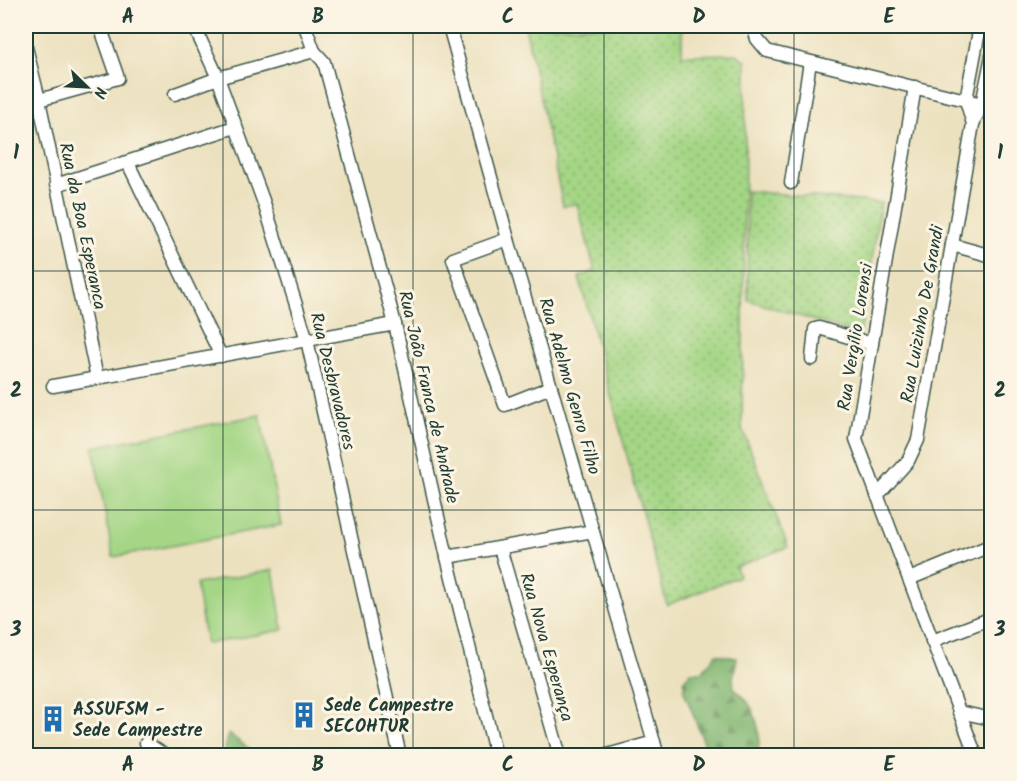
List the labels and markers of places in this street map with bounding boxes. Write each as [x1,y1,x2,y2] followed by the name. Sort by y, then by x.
[324,692,454,742] place label: Sede Campestre SECOHTUR
[73,696,203,746] place label: ASSUFSM - Sede Campestre
[289,700,319,730] building icon: Sede Campestre SECOHTUR
[38,704,68,734] building icon: ASSUFSM - Sede Campestre

